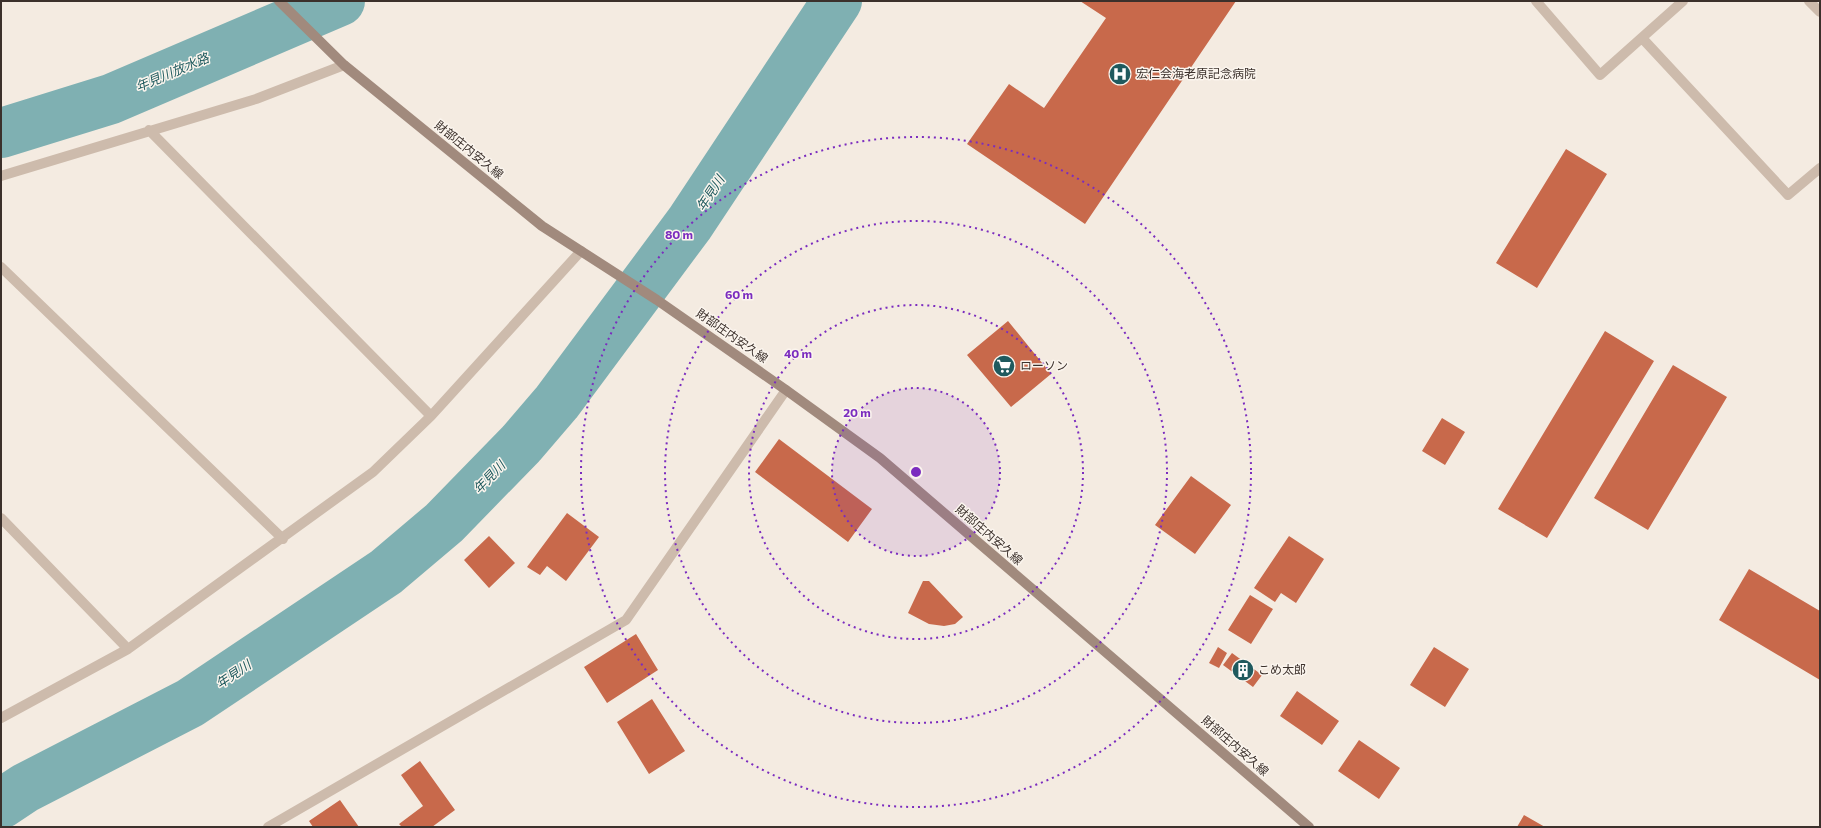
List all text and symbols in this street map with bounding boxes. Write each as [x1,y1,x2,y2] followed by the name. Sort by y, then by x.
[133,49,212,95] water label: 年見川放水路
[1107,61,1133,87] hospital icon: 宏仁会海老原記念病院
[1136,66,1256,80] place label: 宏仁会海老原記念病院
[433,117,507,181] street label: 財部庄内安久線
[693,171,728,214] water label: 年見川
[665,227,693,241] text: 80 m
[725,287,753,301] text: 60 m
[694,305,771,365] street label: 財部庄内安久線
[784,346,812,360] text: 40 m
[991,353,1017,379] supermarket icon: ローソン
[1020,358,1068,372] place label: ローソン
[843,405,871,419] text: 20 m
[470,456,510,497] water label: 年見川
[909,465,923,479] centre of rings
[953,501,1026,567] street label: 財部庄内安久線
[212,655,255,692] water label: 年見川
[1230,657,1256,683] building icon: こめ太郎
[1258,662,1306,676] place label: こめ太郎
[1199,712,1272,778] street label: 財部庄内安久線

